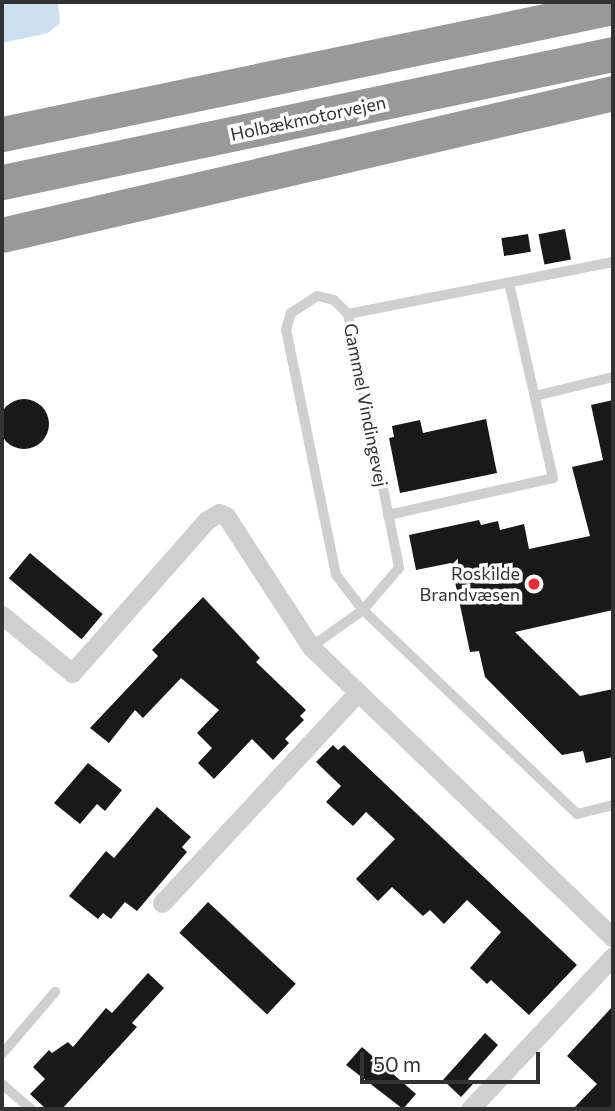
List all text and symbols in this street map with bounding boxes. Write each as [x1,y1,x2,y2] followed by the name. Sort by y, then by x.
[228,91,388,145] street label: Holbækmotorvejen
[340,321,392,489] street label: Gammel Vindingevej
[420,563,520,606] place label: Roskilde Brandvæsen
[526,576,542,592] marker: Roskilde Brandvæsen
[363,1038,543,1082] scale bar
[373,1051,421,1076] text: 50 m

